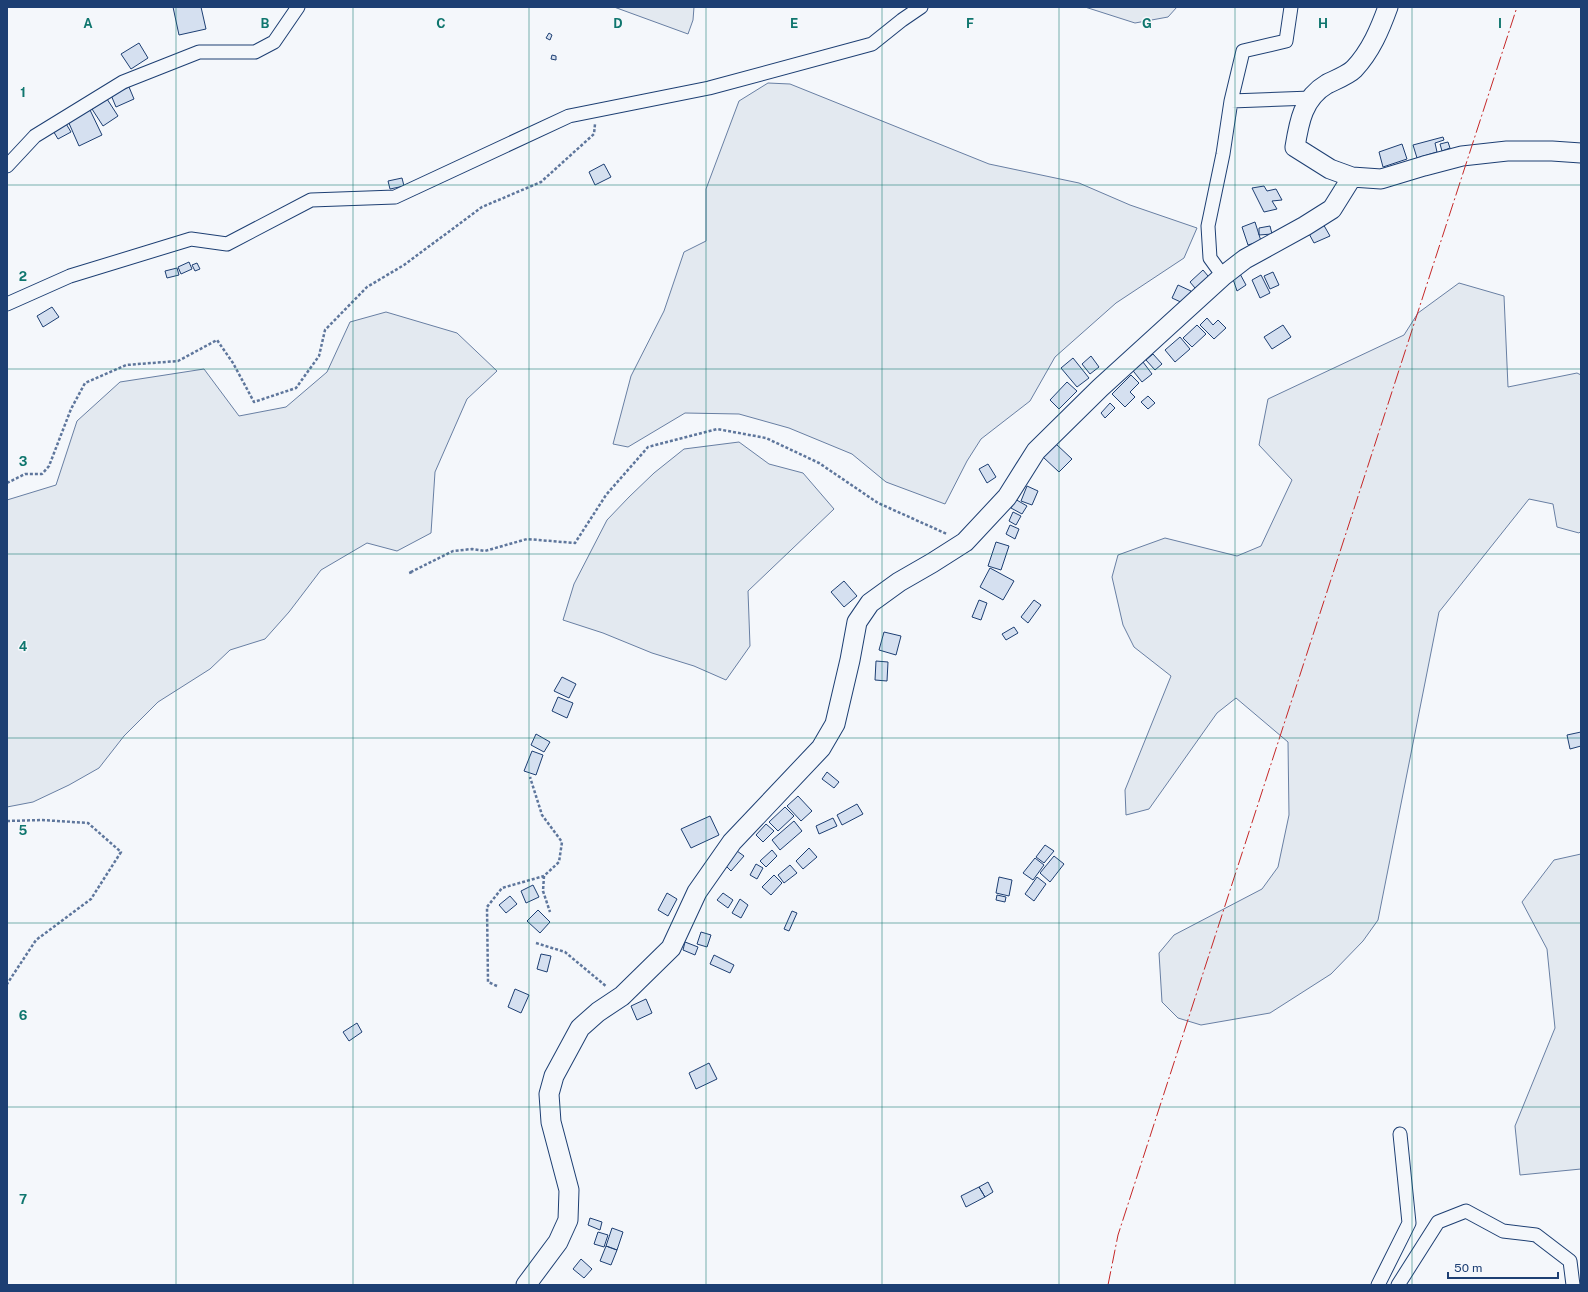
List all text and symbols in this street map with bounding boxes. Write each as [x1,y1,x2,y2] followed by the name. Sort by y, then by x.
[83,16,93,31] text: A
[261,16,270,31] text: B
[436,16,446,31] text: C
[613,16,623,31] text: D
[790,16,798,31] text: E
[966,16,974,31] text: F
[1142,16,1152,31] text: G
[1318,16,1328,31] text: H
[1498,16,1502,31] text: I
[20,85,26,100] text: 1
[19,269,27,284] text: 2
[19,454,28,469] text: 3
[19,639,28,654] text: 4
[19,823,28,838] text: 5
[19,1008,28,1023] text: 6
[19,1192,27,1207] text: 7
[1448,1254,1558,1280] scale bar
[1454,1261,1482,1275] text: 50 m

